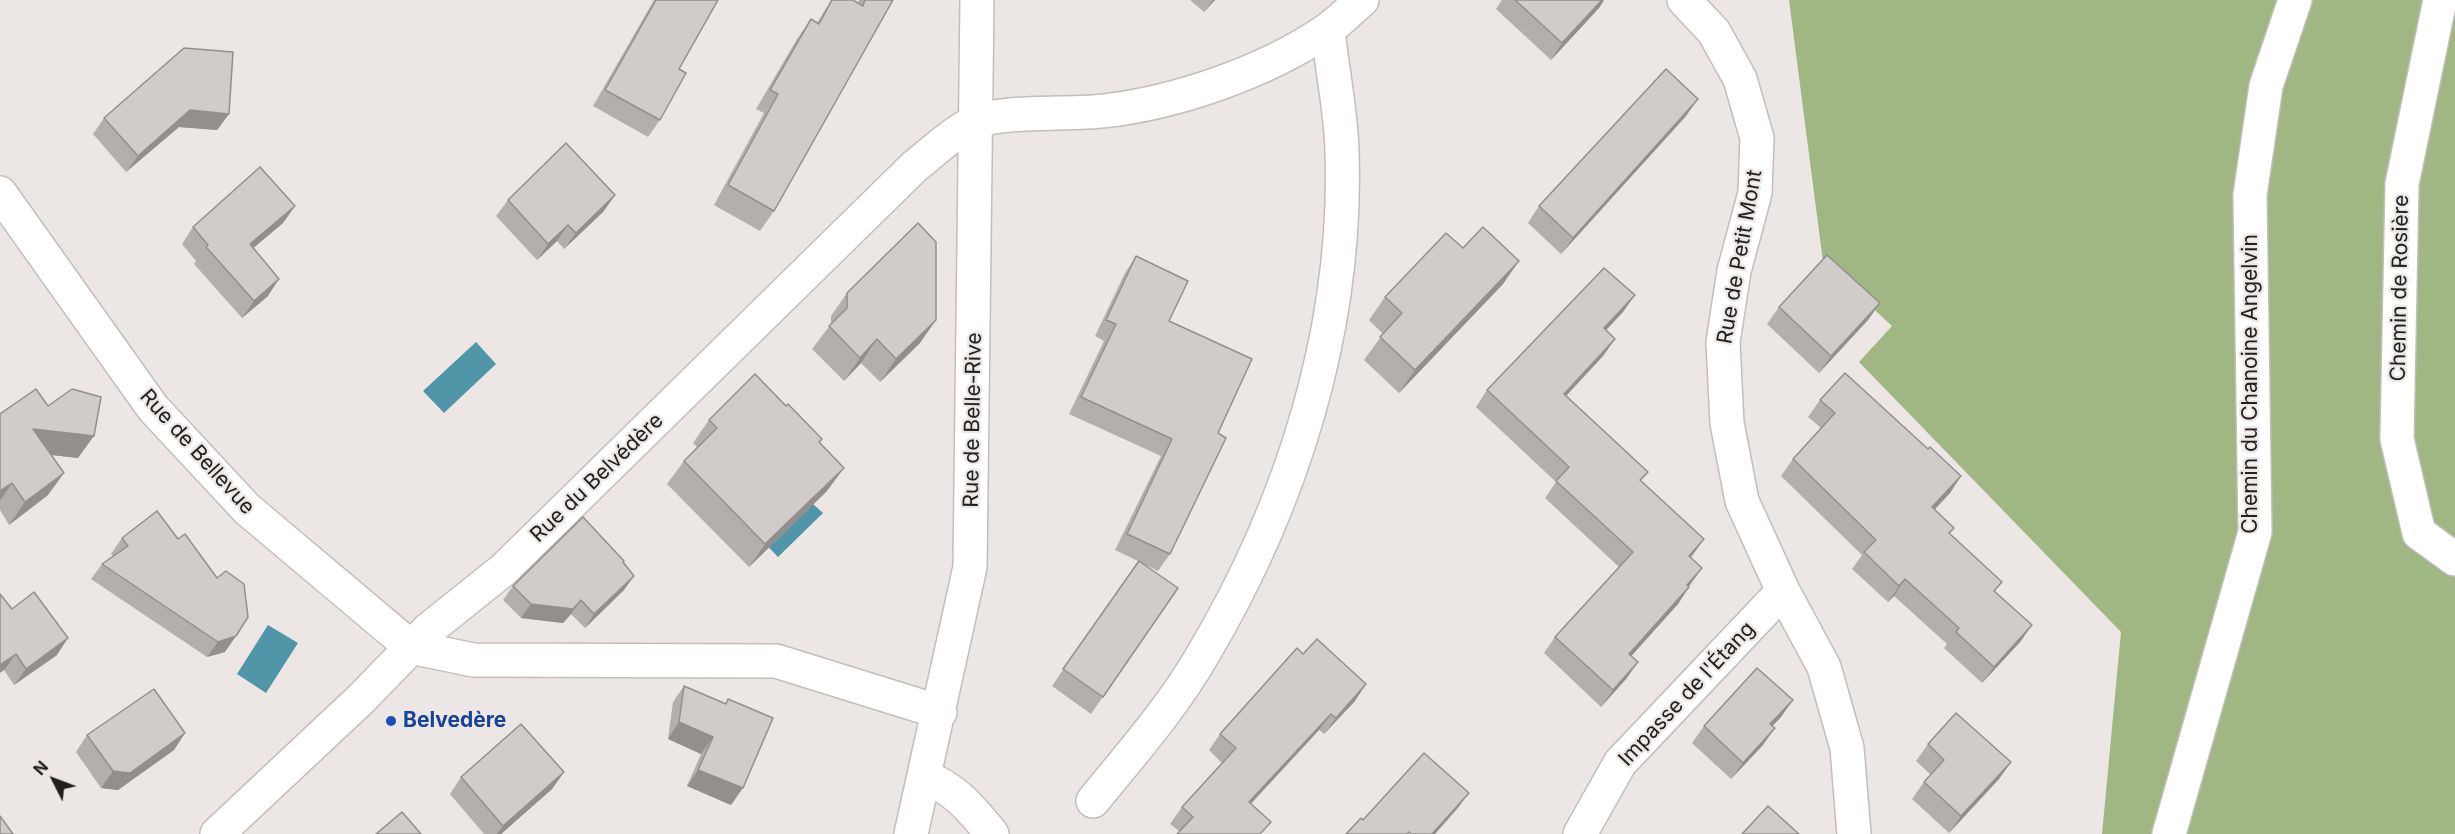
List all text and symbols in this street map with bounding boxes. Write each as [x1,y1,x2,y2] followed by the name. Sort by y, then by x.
[1712,168,1768,346] street label: Rue de Petit Mont
[2386,194,2414,382] street label: Chemin de Rosière
[2238,234,2264,534] street label: Chemin du Chanoine Angelvin
[959,332,987,508] street label: Rue de Belle-Rive
[134,384,260,520] street label: Rue de Bellevue
[525,408,669,548] street label: Rue du Belvédère
[1614,617,1760,771] street label: Impasse de l'Étang
[403,708,506,734] place label: Belvedère
[384,714,398,728] marker: Belvedère
[24,750,84,810] north arrow
[29,757,52,779] text: N

